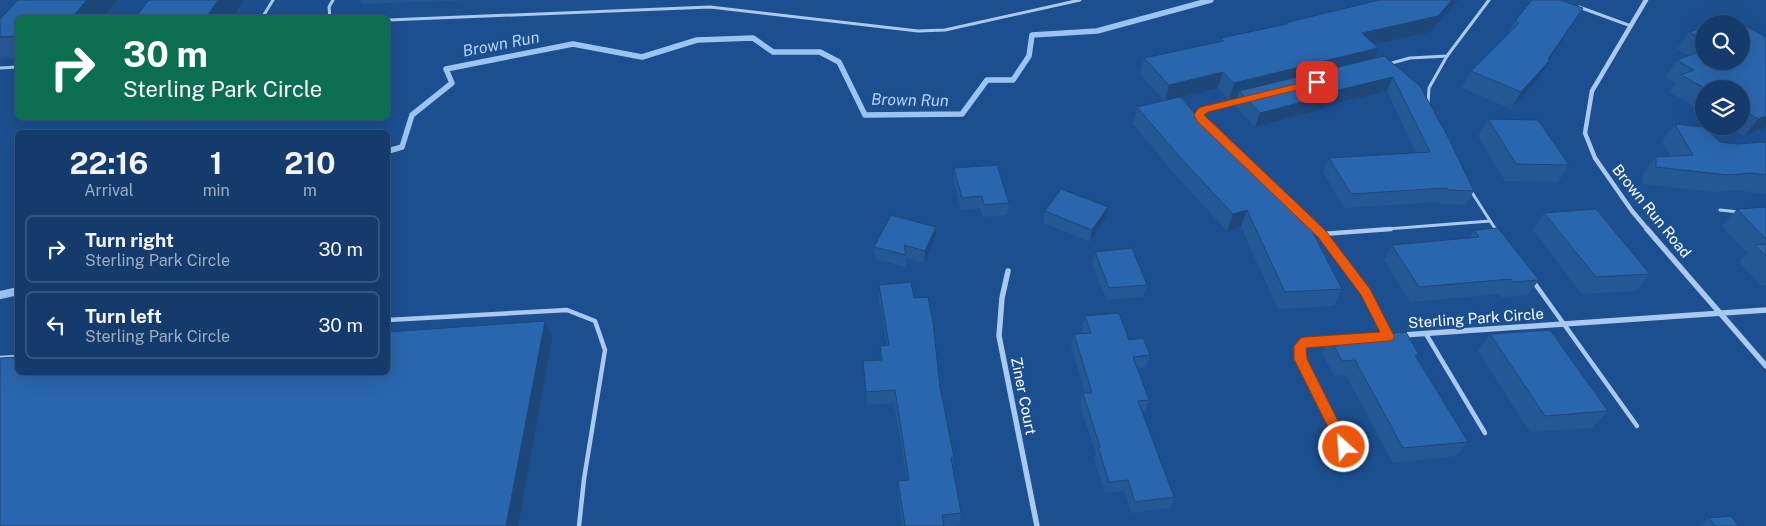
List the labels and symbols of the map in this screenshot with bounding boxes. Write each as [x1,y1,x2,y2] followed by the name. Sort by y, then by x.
[461,27,541,61] water label: Brown Run
[1296,61,1338,103] pin
[871,90,949,110] water label: Brown Run
[1609,161,1695,261] street label: Brown Run Road
[1408,305,1544,331] street label: Sterling Park Circle
[1008,356,1040,436] street label: Ziner Court
[1317,420,1369,472] position arrow

